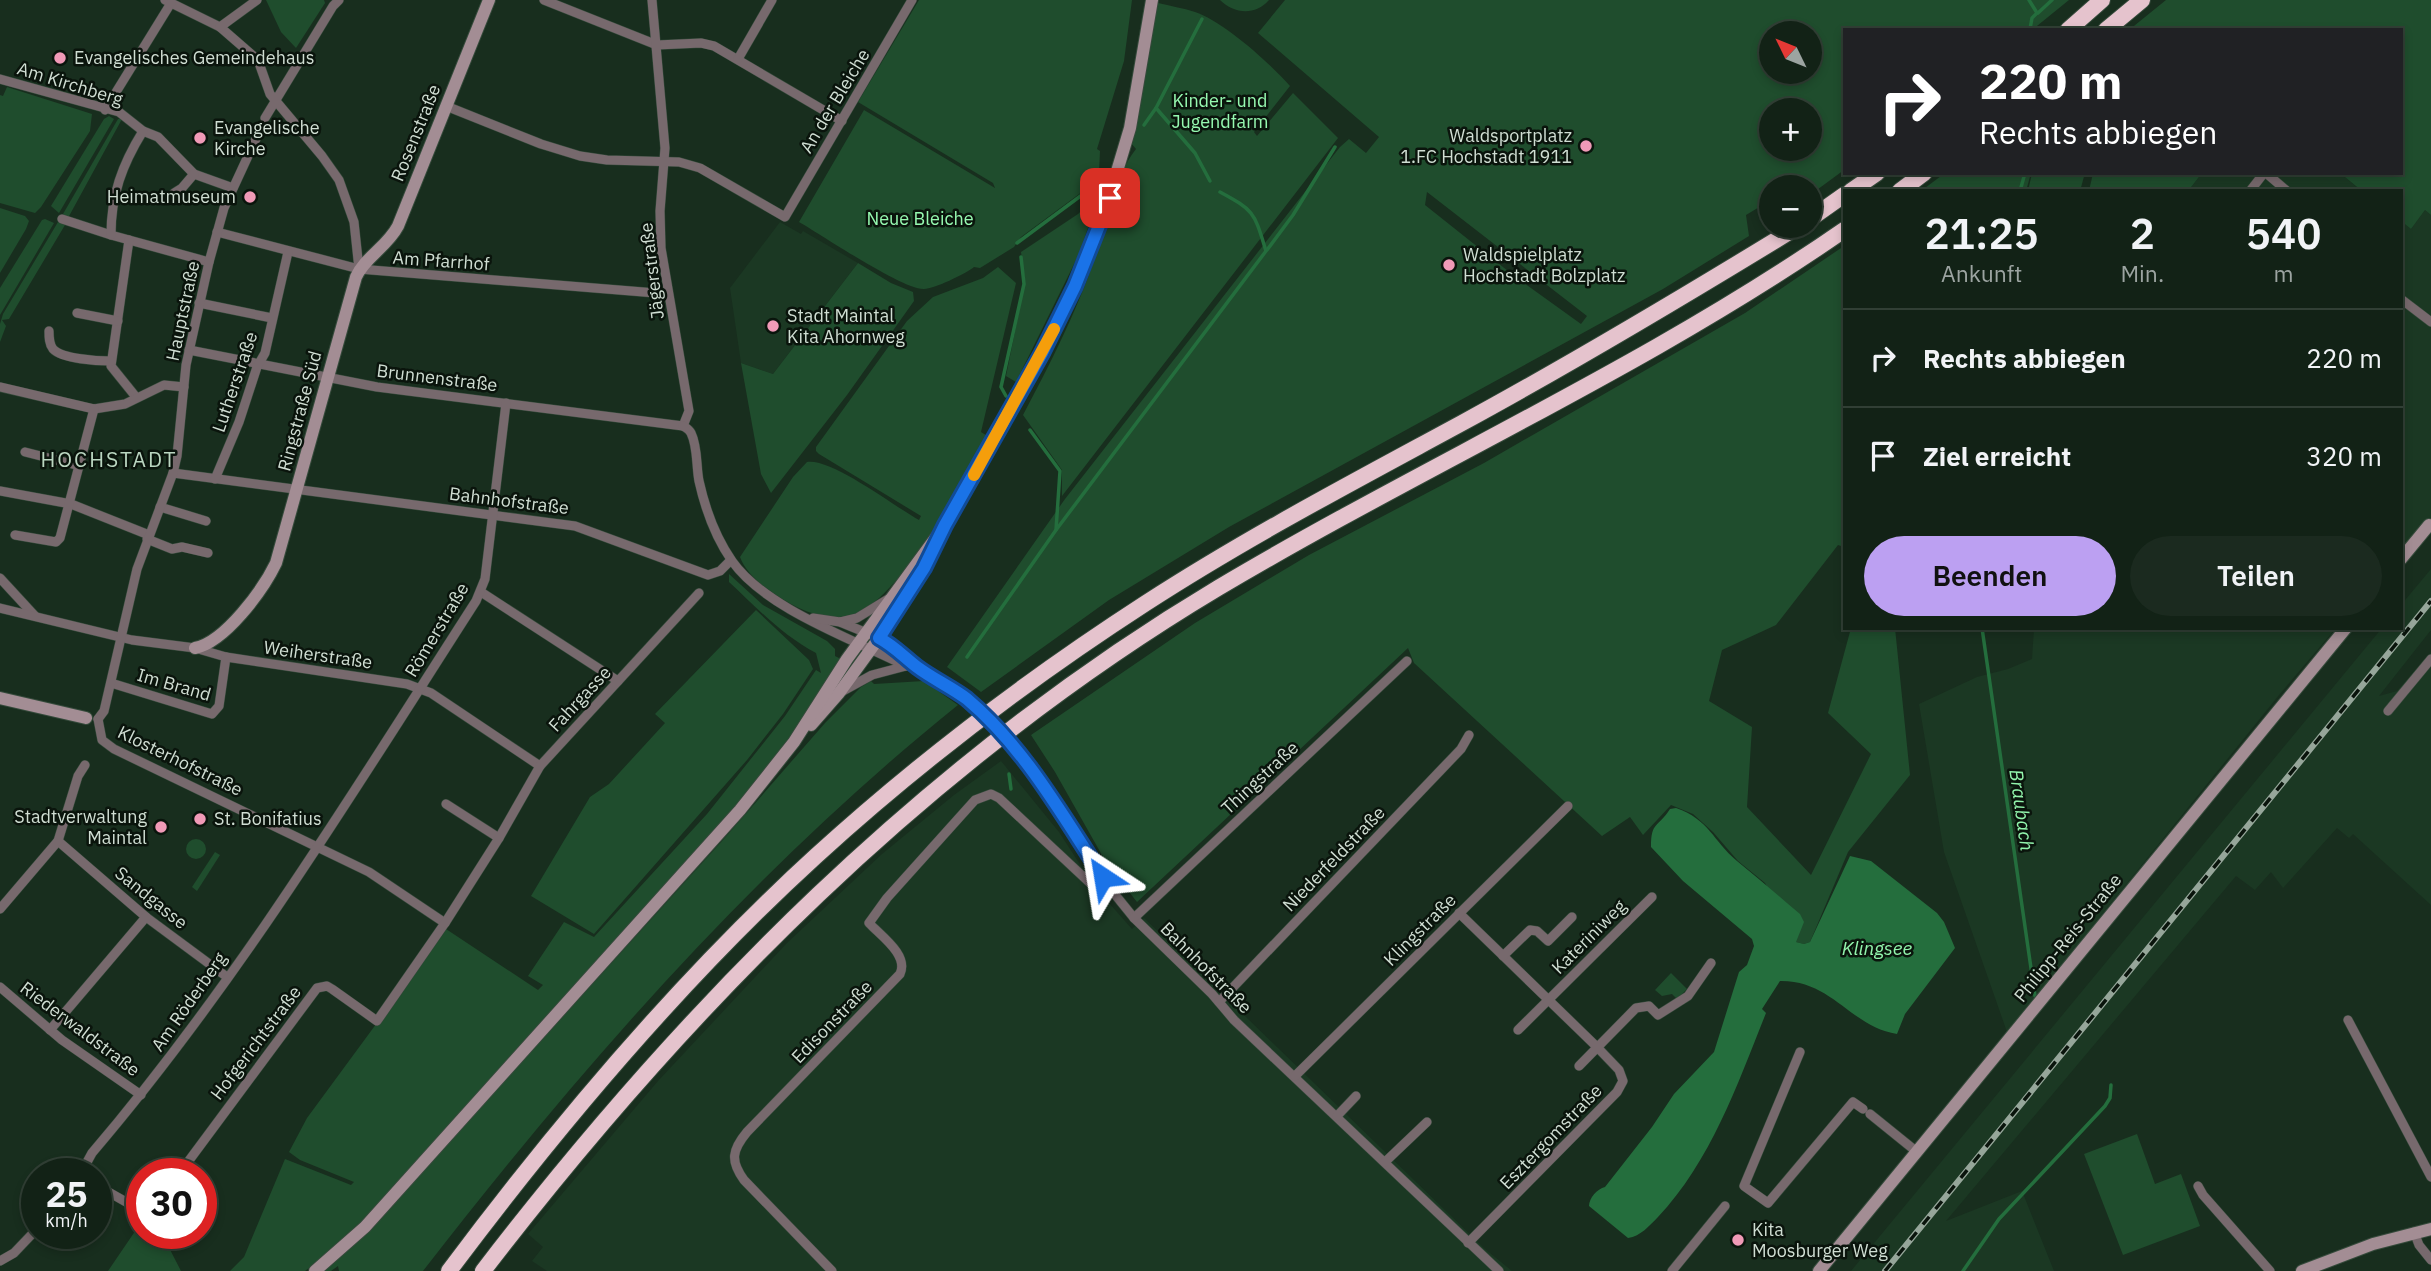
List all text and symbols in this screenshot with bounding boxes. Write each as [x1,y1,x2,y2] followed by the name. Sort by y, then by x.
[1759,21,1822,84] north arrow
[1759,21,1822,238] map controls
[794,44,875,157] street label: An der Bleiche
[74,46,315,69] place label: Evangelisches Gemeindehaus
[1979,49,2123,112] text: 220 m
[52,50,68,66] marker: Evangelisches Gemeindehaus
[1864,56,1955,147] icon: right
[15,57,126,111] street label: Am Kirchberg
[386,81,445,185] street label: Rosenstraße
[1171,89,1269,133] park label: Kinder- und Jugendfarm
[1759,98,1822,161] button: +
[1979,111,2217,153] text: Rechts abbiegen
[214,116,320,160] place label: Evangelische Kirche
[1400,124,1572,168] place label: Waldsportplatz 1.FC Hochstadt 1911
[192,130,208,146] marker: Evangelische Kirche
[1578,138,1594,154] marker: Waldsportplatz 1.FC Hochstadt 1911
[1080,168,1140,228] pin
[1759,175,1822,238] button: −
[1091,179,1129,217] icon: arrive
[107,185,236,208] place label: Heimatmuseum
[242,189,258,205] marker: Heimatmuseum
[1925,206,2039,261] text: 21:25
[2130,206,2155,261] text: 2
[2246,206,2321,261] text: 540
[866,207,974,230] park label: Neue Bleiche
[634,221,669,321] street label: Jägerstraße
[1463,243,1625,287] place label: Waldspielplatz Hochstadt Bolzplatz
[392,246,490,275] street label: Am Pfarrhof
[1441,257,1457,273] marker: Waldspielplatz Hochstadt Bolzplatz
[1941,258,2022,288] text: Ankunft
[2120,258,2164,288] text: Min.
[2274,258,2294,288] text: m
[161,259,204,363] street label: Hauptstraße
[787,304,905,348] place label: Stadt Maintal Kita Ahornweg
[765,318,781,334] marker: Stadt Maintal Kita Ahornweg
[207,329,262,435] street label: Lutherstraße
[1864,339,1902,377] icon: right
[1923,341,2126,375] text: Rechts abbiegen
[2306,341,2382,375] text: 220 m
[272,348,327,474] street label: Ringstraße Süd
[375,359,499,396] street label: Brunnenstraße
[1864,437,1902,475] icon: arrive
[1923,439,2071,473] text: Ziel erreicht
[2306,439,2382,473] text: 320 m
[40,445,178,473] district label: HOCHSTADT
[448,482,570,519] street label: Bahnhofstraße
[1864,536,2116,616] button: Beenden
[2130,536,2382,616] button: Teilen
[399,578,474,681] street label: Römerstraße
[262,636,374,674] street label: Weiherstraße
[543,661,616,736] street label: Fahrgasse
[135,663,214,706] street label: Im Brand
[114,720,247,801] street label: Klosterhofstraße
[1216,736,1303,819] street label: Thingstraße
[2004,768,2040,852] water label: Braubach
[1278,801,1390,916] street label: Niederfeldstraße
[14,805,147,849] place label: Stadtverwaltung Maintal
[214,807,322,830] place label: St. Bonifatius
[192,811,208,827] marker: St. Bonifatius
[153,819,169,835] marker: Stadtverwaltung Maintal
[1066,840,1140,914] position arrow
[110,861,192,934] street label: Sandgasse
[2009,869,2127,1007] street label: Philipp-Reis-Straße
[1379,889,1461,971] street label: Klingstraße
[1547,894,1631,979] street label: Kateriniweg
[1156,917,1257,1018] street label: Bahnhofstraße
[1842,936,1913,960] water label: Klingsee
[146,947,231,1056] street label: Am Röderberg
[786,975,877,1068] street label: Edisonstraße
[16,976,145,1081] street label: Riederwaldstraße
[205,981,306,1104] street label: Hofgerichtstraße
[1495,1079,1607,1194] street label: Esztergomstraße
[126,1158,217,1249] speed limit sign: 30
[45,1171,88,1217] text: 25
[45,1209,88,1232] text: km/h
[1752,1218,1888,1262] place label: Kita Moosburger Weg
[1730,1232,1746,1248] marker: Kita Moosburger Weg

